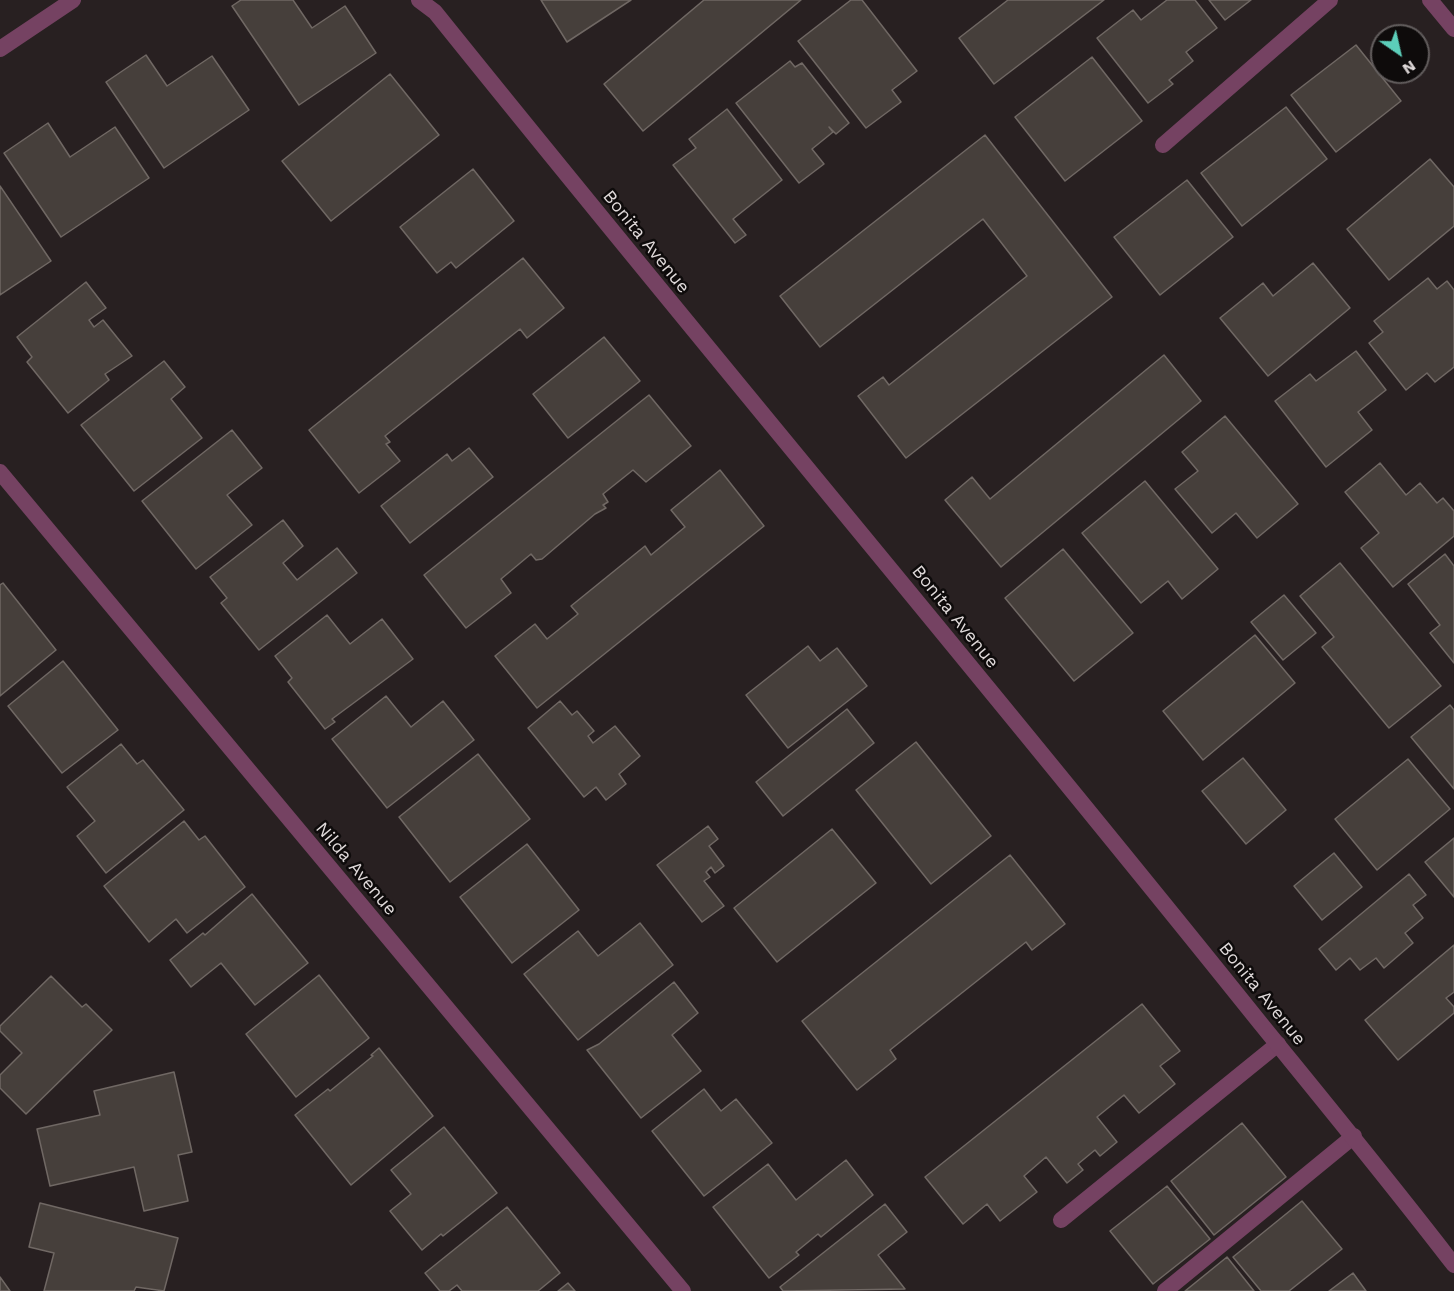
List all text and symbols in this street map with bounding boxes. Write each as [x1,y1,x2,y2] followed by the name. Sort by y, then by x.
[1370,24,1430,84] north arrow
[1399,56,1419,79] text: N
[598,186,694,298] street label: Bonita Avenue
[907,561,1003,673] street label: Bonita Avenue
[311,818,401,920] street label: Nilda Avenue
[1214,938,1310,1050] street label: Bonita Avenue

